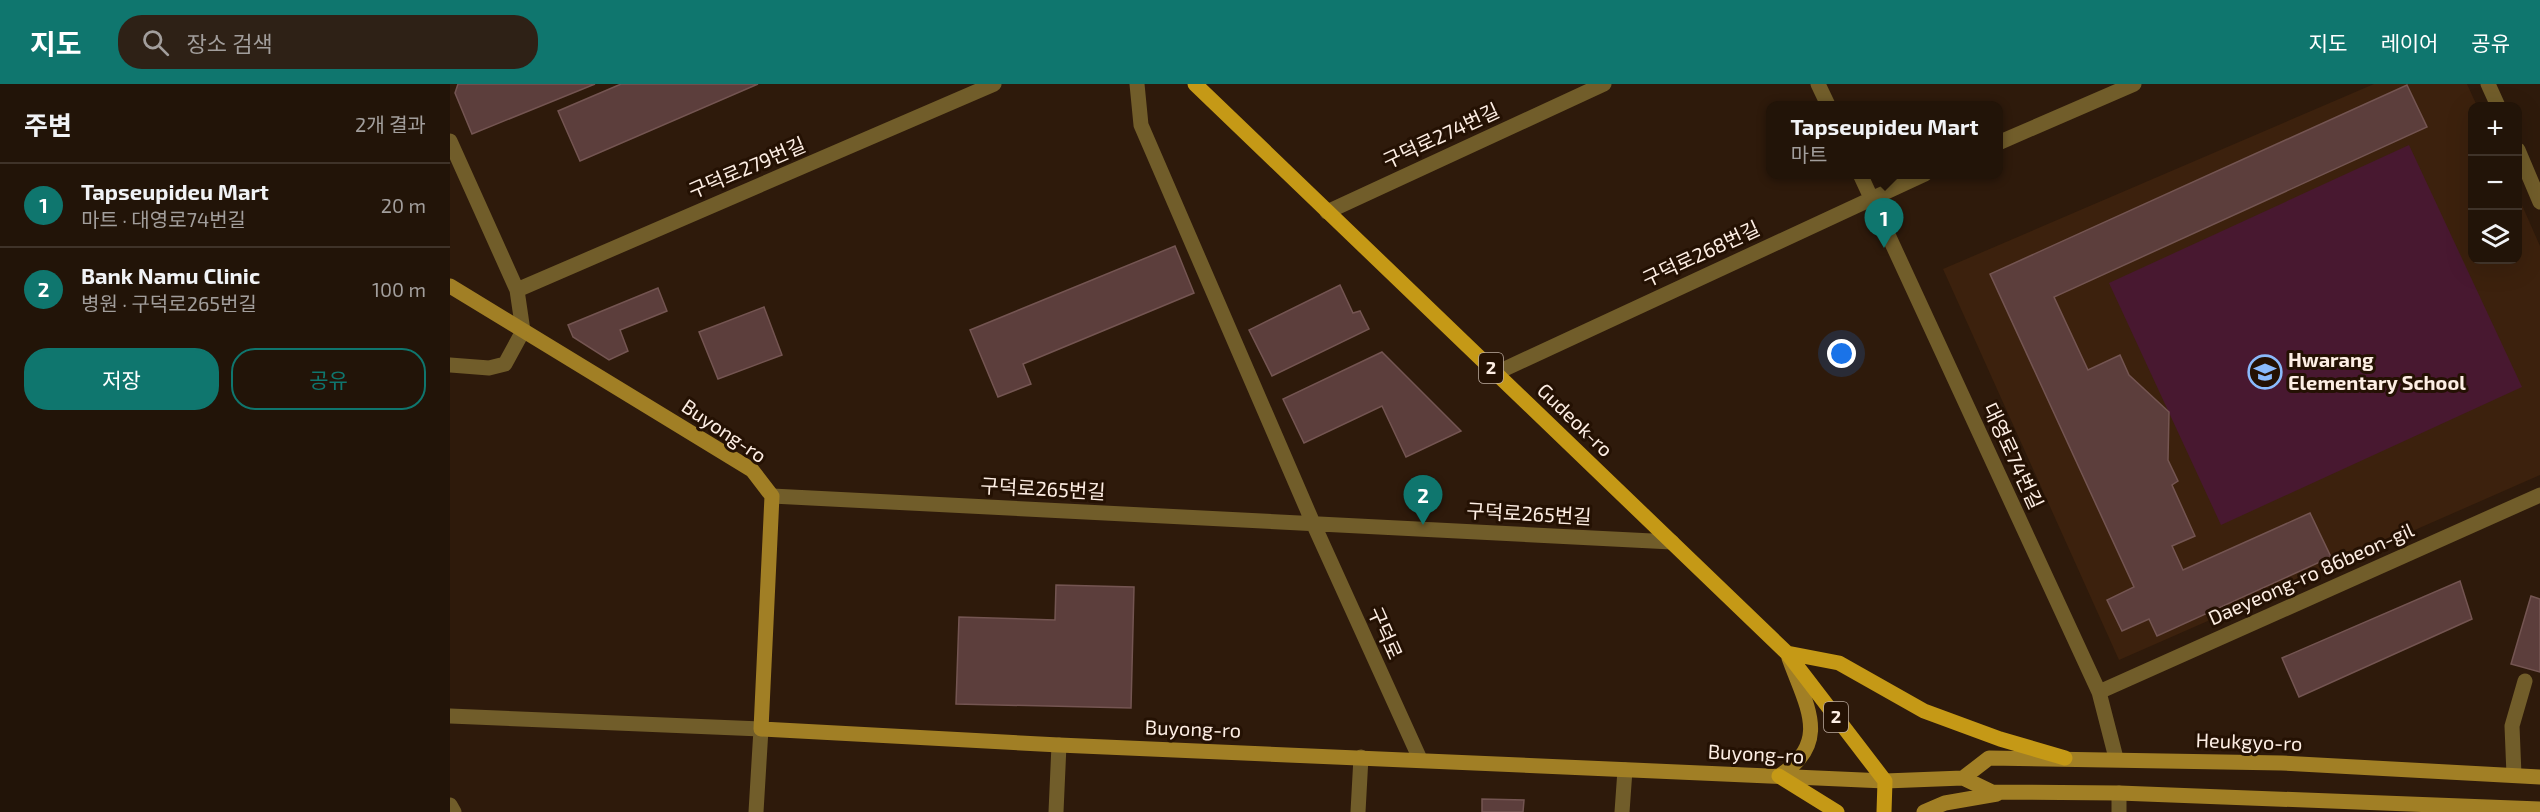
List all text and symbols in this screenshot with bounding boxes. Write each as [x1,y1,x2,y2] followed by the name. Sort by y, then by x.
[118,15,538,69] search box
[30,26,82,60] text: 지도
[139,26,172,59] icon: search
[187,30,272,56] text: 장소 검색
[2309,30,2347,55] text: 지도
[2380,30,2438,55] text: 레이어
[2471,30,2510,55] text: 공유
[1379,98,1503,173] street label: 구덕로274번길
[1766,101,2003,179] popup
[2468,102,2522,264] map controls
[2468,102,2522,156] button: +
[24,109,72,140] text: 주변
[355,112,426,136] text: 2개 결과
[1791,113,1978,139] text: Tapseupideu Mart
[684,132,809,203] street label: 구덕로279번길
[1791,142,1827,166] text: 마트
[2468,156,2522,210] button: −
[81,178,269,204] text: Tapseupideu Mart
[39,193,48,217] text: 1
[381,193,426,217] text: 20 m
[1864,198,1904,248] pin: 1
[81,207,246,231] text: 마트 · 대영로74번길
[2468,210,2522,264] button: layers
[1638,215,1763,291] street label: 구덕로268번길
[81,262,260,288] text: Bank Namu Clinic
[38,277,49,301] text: 2
[372,277,426,301] text: 100 m
[81,291,257,315] text: 병원 · 구덕로265번길
[1827,339,1856,368] your location
[2288,347,2466,395] place label: Hwarang Elementary School
[24,348,219,410] button: 저장
[231,348,426,410] button: 공유
[1479,353,1503,383] road number: 2
[2247,354,2283,390] school or university icon: Hwarang Elementary School
[1533,378,1618,461] street label: Gudeok-ro
[678,393,771,467] street label: Buyong-ro
[1979,399,2049,513] street label: 대영로74번길
[980,473,1106,503] street label: 구덕로265번길
[1404,476,1442,525] pin: 2
[1466,498,1592,528] street label: 구덕로265번길
[2204,517,2417,629] street label: Daeyeong-ro 86beon-gil
[1364,602,1408,663] street label: 구덕로
[1824,702,1848,732] road number: 2
[1144,714,1242,742] street label: Buyong-ro
[2195,727,2303,755] street label: Heukgyo-ro
[1707,738,1805,768] street label: Buyong-ro

